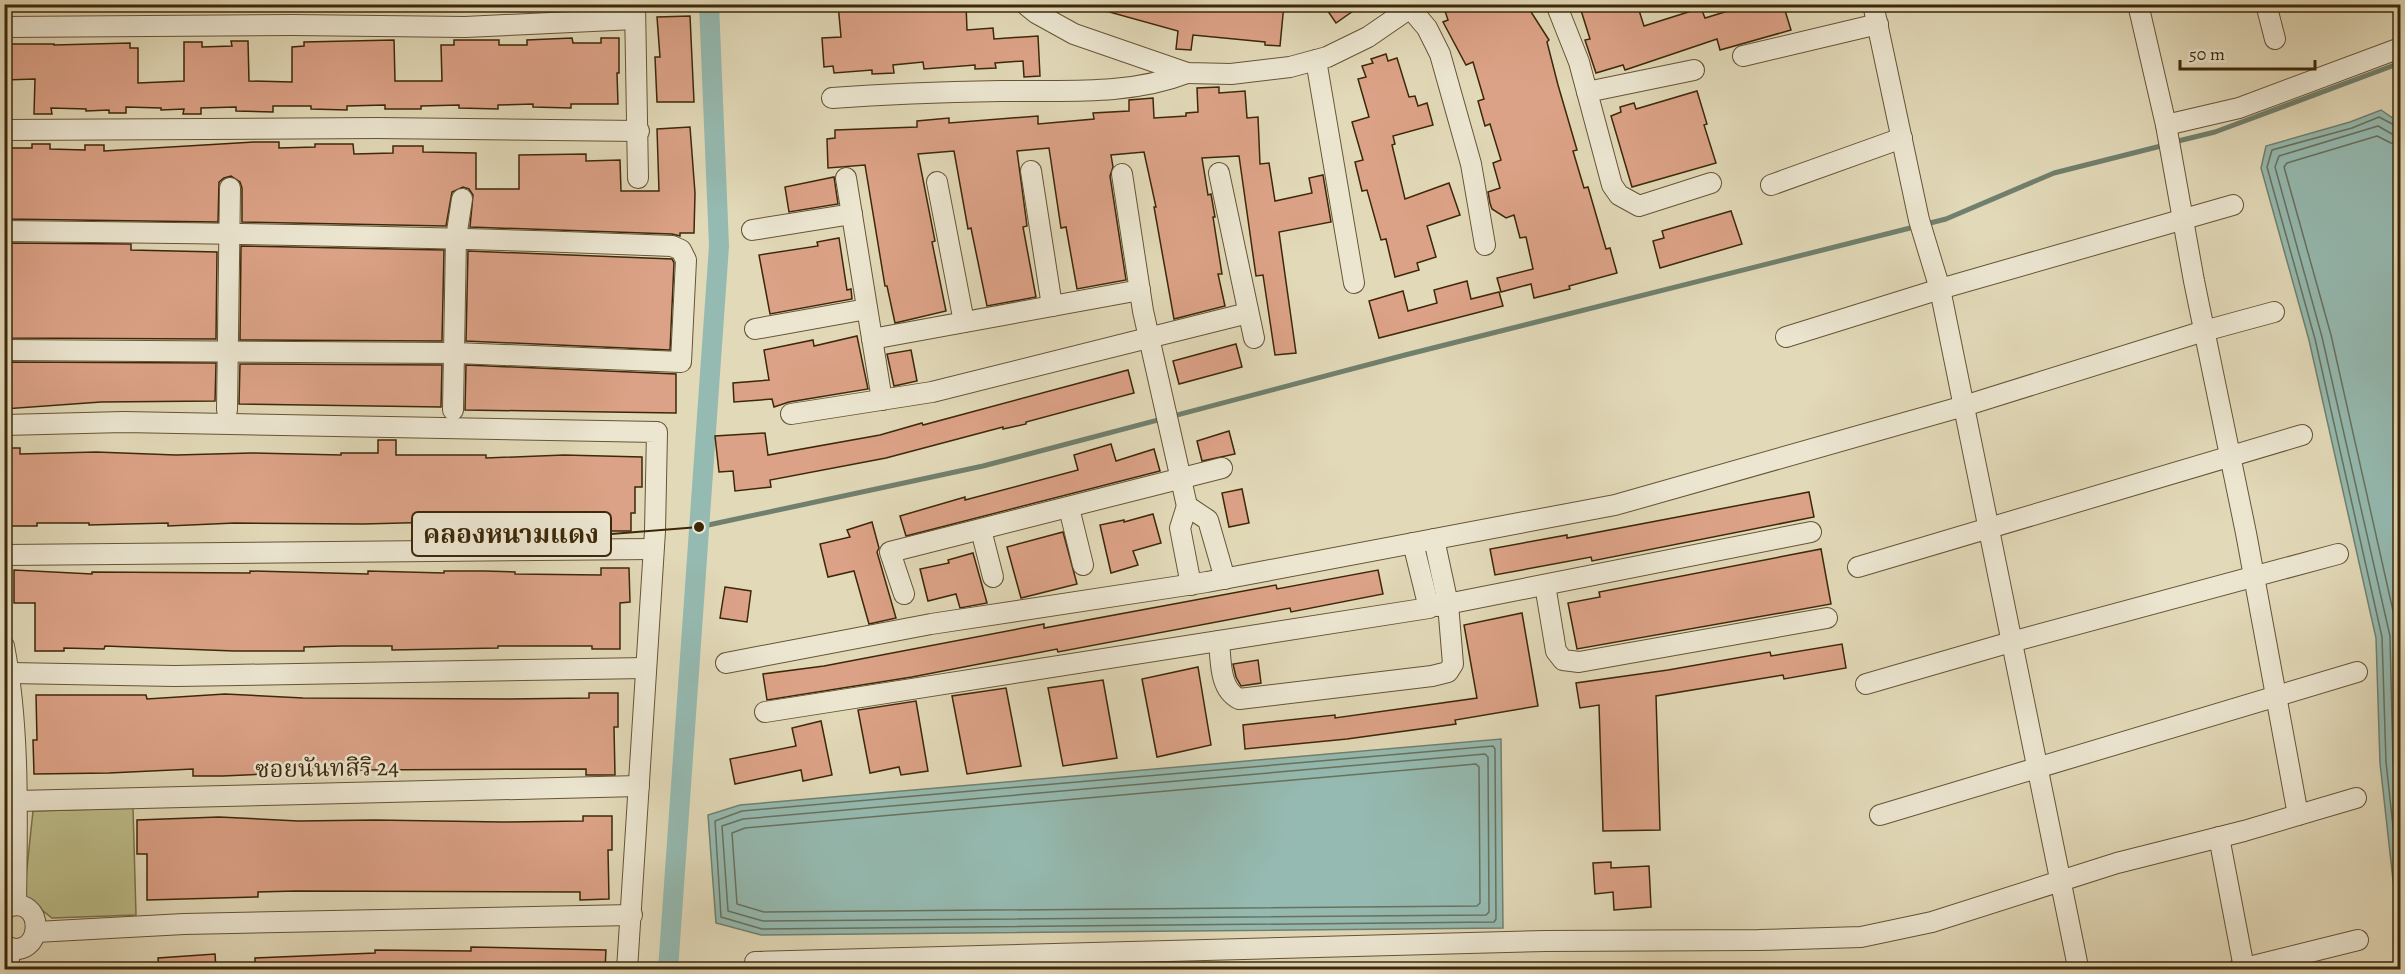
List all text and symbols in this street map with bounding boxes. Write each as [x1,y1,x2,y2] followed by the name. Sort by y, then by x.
[2180,33,2315,71] scale bar
[2189,42,2225,66] text: 50 m
[412,512,611,556] callout: คลองหนามแดง
[423,517,599,552] text: คลองหนามแดง
[255,751,399,785] street label: ซอยนันทสิริ 24

